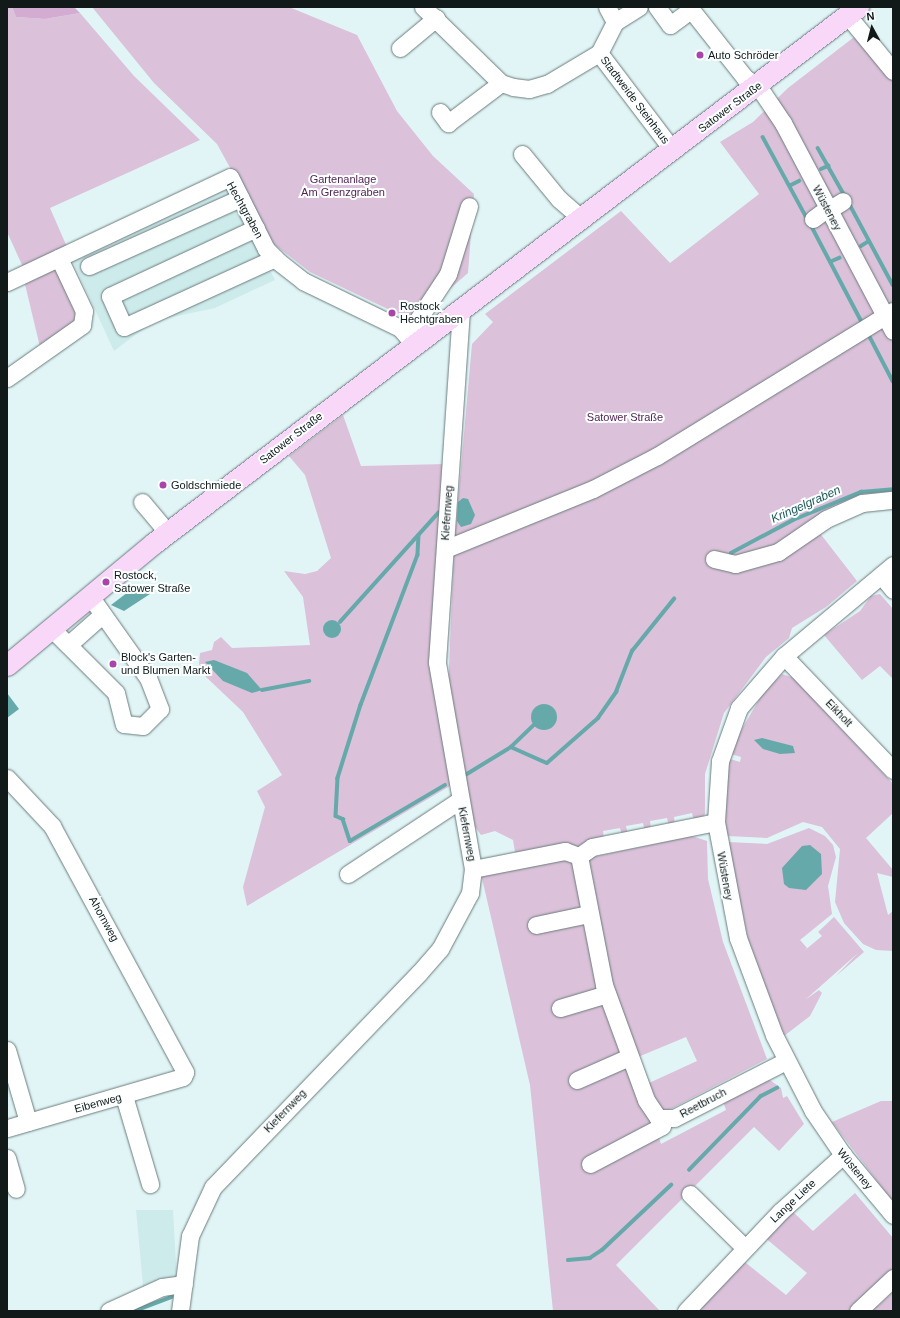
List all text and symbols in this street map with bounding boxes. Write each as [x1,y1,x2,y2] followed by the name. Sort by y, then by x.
[852,8,892,48] north arrow
[866,10,875,23] text: N
[708,48,778,62] place label: Auto Schröder
[695,50,705,60] marker: Auto Schröder
[598,54,672,146] street label: Stadtweide Steinhaus
[696,79,764,135] street label: Satower Straße
[301,173,385,199] park label: Gartenanlage Am Grenzgraben
[224,179,266,241] street label: Hechtgraben
[810,183,844,233] street label: Wüsteney
[400,300,463,326] place label: Rostock Hechtgraben
[387,308,397,318] marker: Rostock Hechtgraben
[257,409,325,467] street label: Satower Straße
[587,410,663,424] park label: Satower Straße
[171,478,241,492] place label: Goldschmiede
[158,480,168,490] marker: Goldschmiede
[769,483,843,527] water label: Kringelgraben
[438,485,456,541] street label: Kiefernweg
[114,569,190,595] place label: Rostock, Satower Straße
[101,577,111,587] marker: Rostock, Satower Straße
[121,651,210,677] place label: Block's Garten- und Blumen Markt
[108,659,118,669] marker: Block's Garten- und Blumen Markt
[823,697,855,729] street label: Eikholt
[455,806,479,862] street label: Kiefernweg
[714,851,736,901] street label: Wüsteney
[86,894,122,944] street label: Ahornweg
[677,1085,729,1121] street label: Reetbruch
[261,1087,309,1135] street label: Kiefernweg
[73,1090,123,1116] street label: Eibenweg
[834,1146,876,1192] street label: Wüsteney
[767,1177,819,1225] street label: Lange Liete

